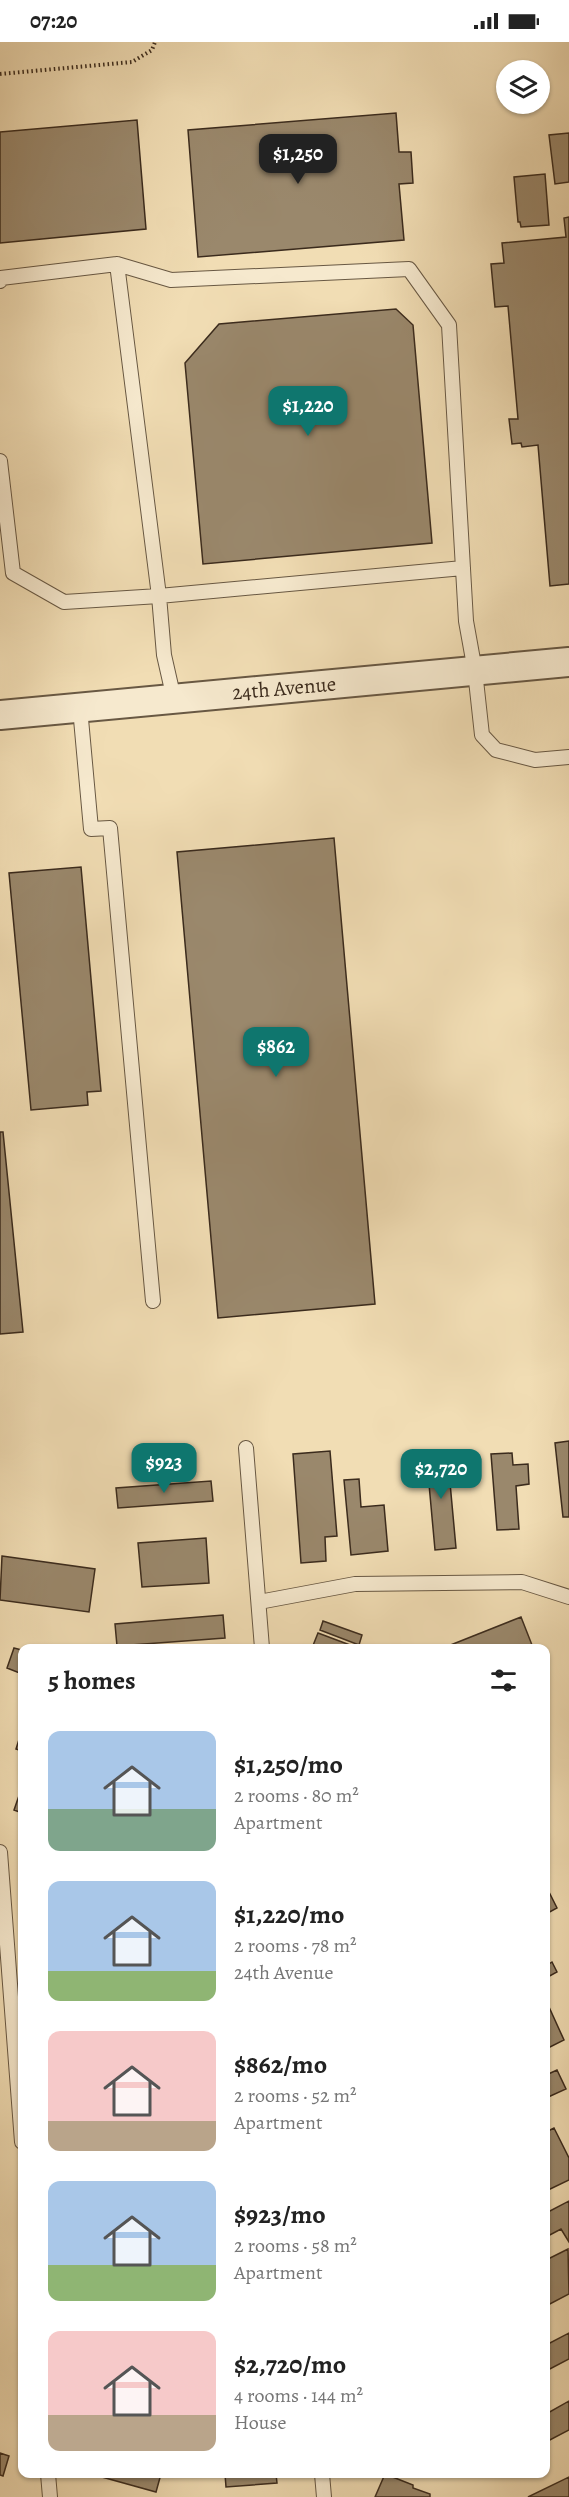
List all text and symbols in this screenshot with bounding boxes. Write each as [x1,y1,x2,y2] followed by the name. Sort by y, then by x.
[30,6,77,36] text: 07:20
[496,60,550,114] map controls
[496,60,550,114] button: layers
[249,134,347,185] pin: $1,250
[273,140,323,167] text: $1,250
[259,386,357,437] pin: $1,220
[282,392,334,419] text: $1,220
[231,670,337,706] street label: 24th Avenue
[240,1027,312,1078] pin: $862
[257,1033,295,1060] text: $862
[128,1443,200,1494] pin: $923
[146,1449,182,1476] text: $923
[392,1449,490,1500] pin: $2,720
[415,1455,467,1482] text: $2,720
[48,1663,136,1698] text: 5 homes
[487,1664,520,1697] icon: filters
[234,1747,343,1782] text: $1,250/mo
[96,1755,168,1827] icon: home
[234,1782,359,1809] text: 2 rooms · 80 m²
[234,1809,323,1836] text: Apartment
[234,1897,344,1932] text: $1,220/mo
[96,1905,168,1977] icon: home
[234,1932,357,1959] text: 2 rooms · 78 m²
[234,1959,333,1986] text: 24th Avenue
[234,2047,327,2082] text: $862/mo
[96,2055,168,2127] icon: home
[234,2082,357,2109] text: 2 rooms · 52 m²
[234,2109,323,2136] text: Apartment
[234,2197,326,2232] text: $923/mo
[96,2205,168,2277] icon: home
[234,2232,357,2259] text: 2 rooms · 58 m²
[234,2259,323,2286] text: Apartment
[234,2347,346,2382] text: $2,720/mo
[96,2355,168,2427] icon: home
[234,2382,363,2409] text: 4 rooms · 144 m²
[234,2409,286,2436] text: House

